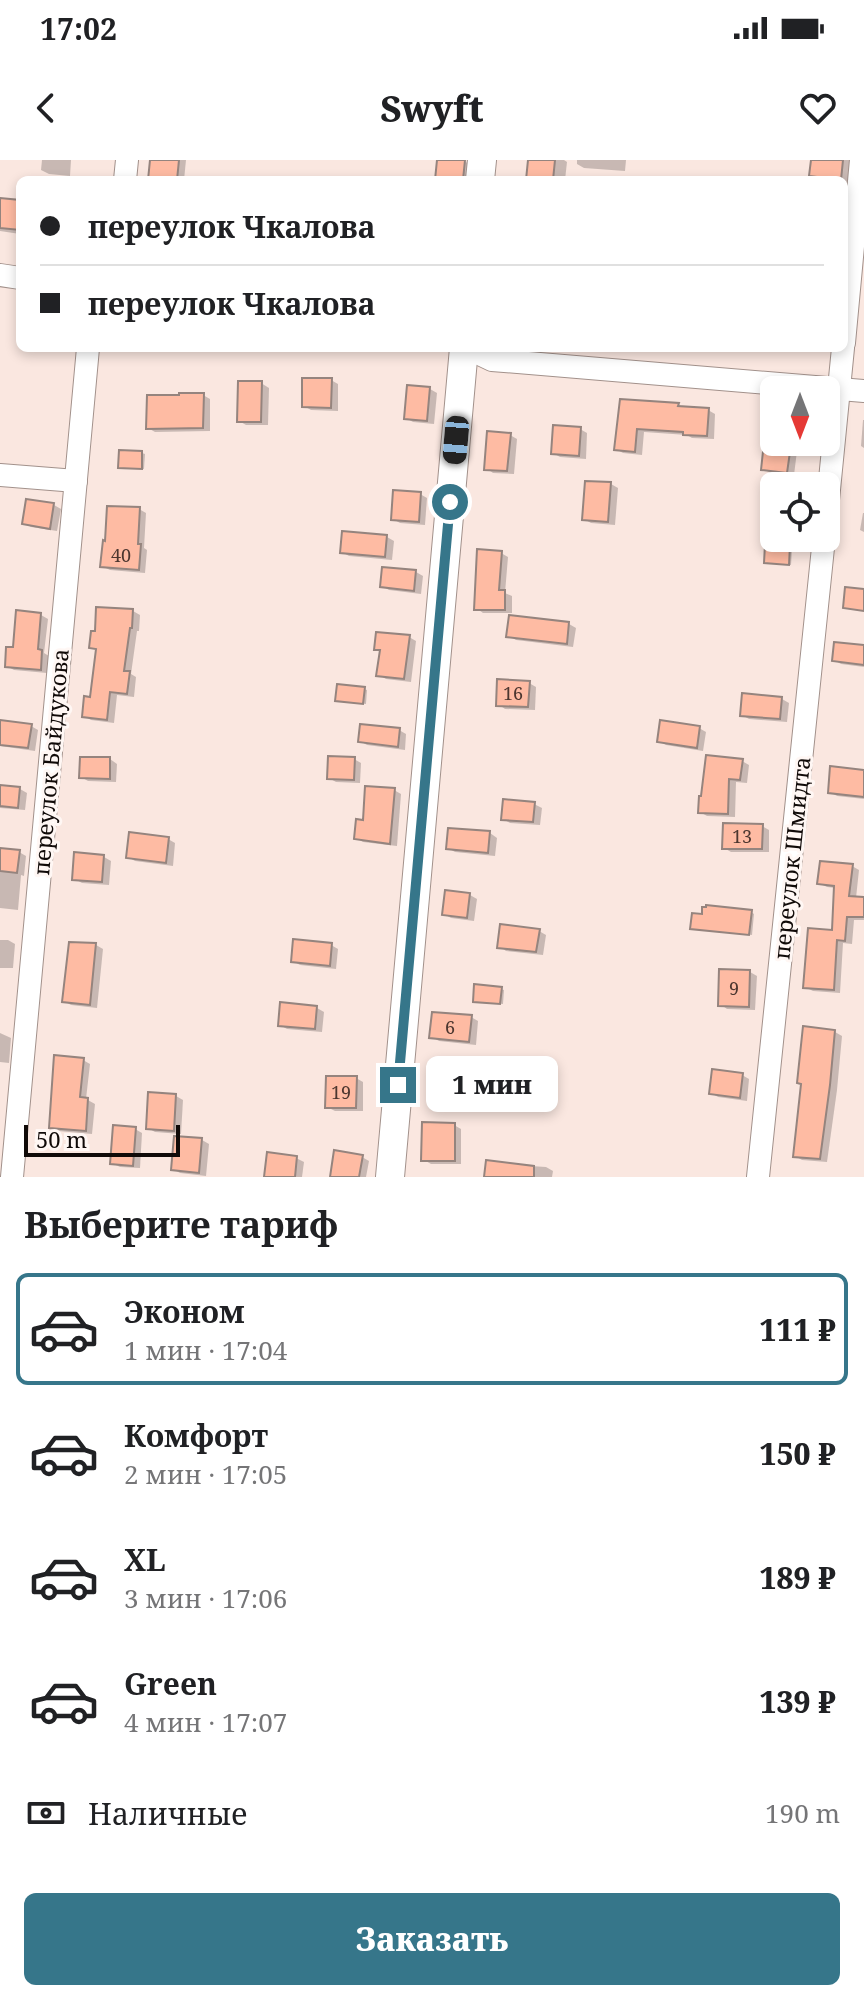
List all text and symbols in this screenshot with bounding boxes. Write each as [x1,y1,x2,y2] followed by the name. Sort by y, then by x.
[40,8,117,49] text: 17:02
[380,84,484,133] text: Swyft
[24,86,68,130] icon: back
[796,86,840,130] icon: heart
[88,206,375,247] text: переулок Чкалова
[88,283,375,324] text: переулок Чкалова
[760,376,840,456] north arrow
[760,376,840,552] map controls
[442,415,470,465] car
[760,472,840,552] button: locate
[432,484,468,520] route start
[111,543,131,567] house number: 40
[25,647,75,877] street label: переулок Байдукова
[503,681,523,705] house number: 16
[765,755,817,961] street label: переулок Шмидта
[732,824,752,848] house number: 13
[729,976,739,1000] house number: 9
[445,1015,455,1039] house number: 6
[426,1057,558,1113] callout: 1 мин
[452,1066,532,1102] text: 1 мин
[380,1067,416,1103] route end
[331,1080,351,1104] house number: 19
[24,1121,180,1157] scale bar
[36,1124,87,1154] text: 50 m
[24,1200,338,1249] text: Выберите тариф
[124,1291,244,1332] text: Эконом
[28,1293,100,1365] icon: car
[759,1309,836,1350] text: 111 ₽
[124,1332,287,1368] text: 1 мин · 17:04
[124,1415,268,1456] text: Комфорт
[28,1417,100,1489] icon: car
[759,1433,836,1474] text: 150 ₽
[124,1456,287,1492] text: 2 мин · 17:05
[124,1539,166,1580] text: XL
[28,1541,100,1613] icon: car
[759,1557,836,1598] text: 189 ₽
[124,1580,287,1616] text: 3 мин · 17:06
[124,1663,217,1704] text: Green
[28,1665,100,1737] icon: car
[759,1681,836,1722] text: 139 ₽
[124,1704,287,1740] text: 4 мин · 17:07
[24,1791,68,1835] icon: cash
[88,1793,247,1834] text: Наличные
[765,1795,840,1831] text: 190 m
[24,1893,840,1985] button: Заказать

